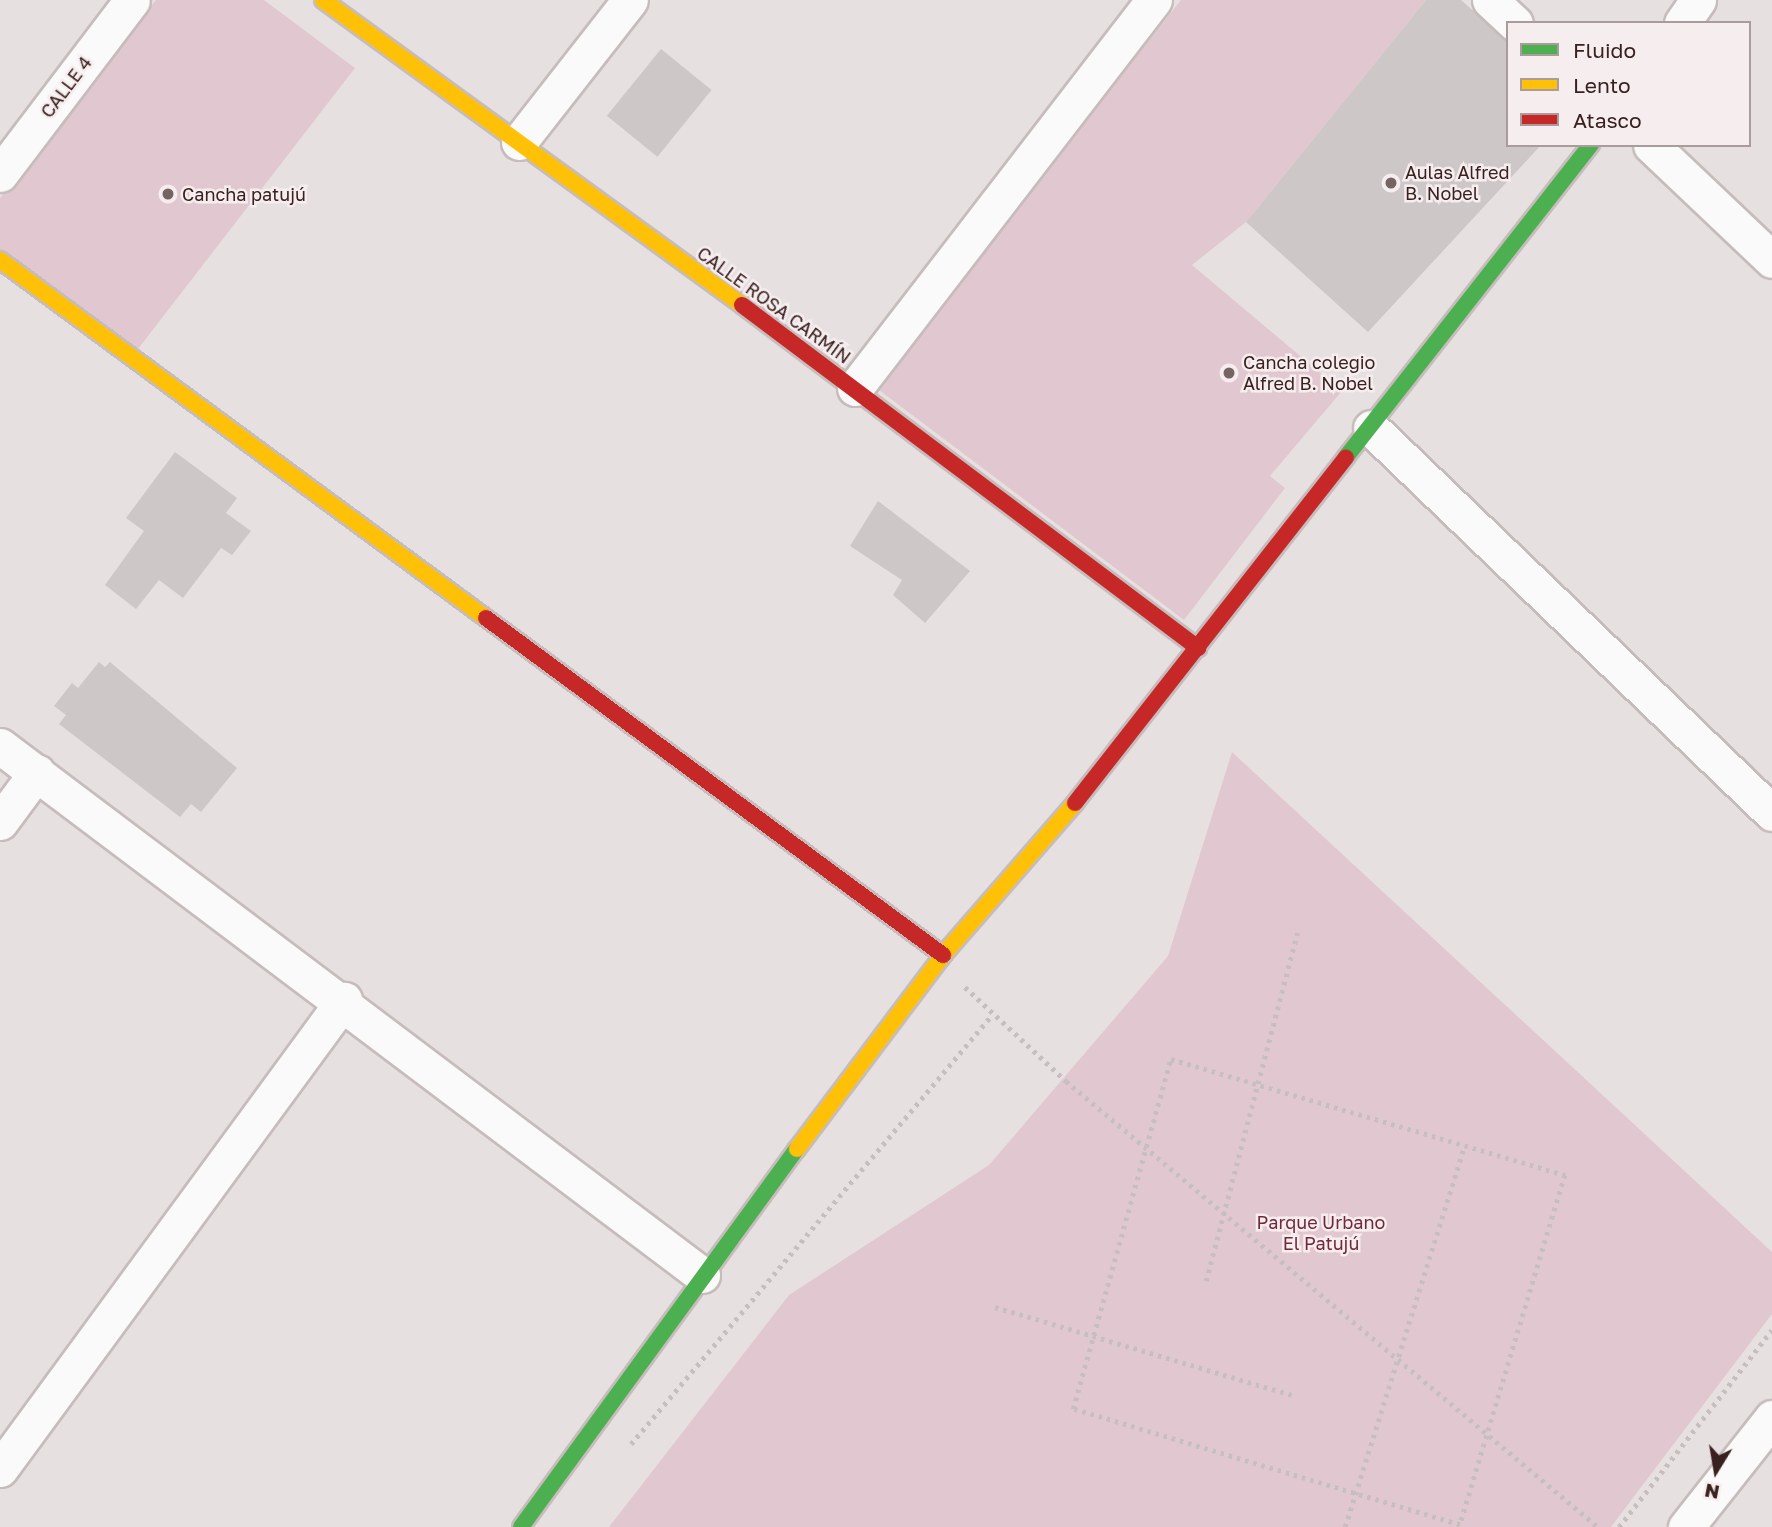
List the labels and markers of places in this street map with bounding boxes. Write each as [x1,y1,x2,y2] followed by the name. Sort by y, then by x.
[1405,162,1510,204] place label: Aulas Alfred B. Nobel
[1383,175,1399,191] marker: Aulas Alfred B. Nobel
[182,183,306,205] place label: Cancha patujú
[160,186,176,202] marker: Cancha patujú
[1243,352,1375,394] place label: Cancha colegio Alfred B. Nobel
[1221,365,1237,381] marker: Cancha colegio Alfred B. Nobel

